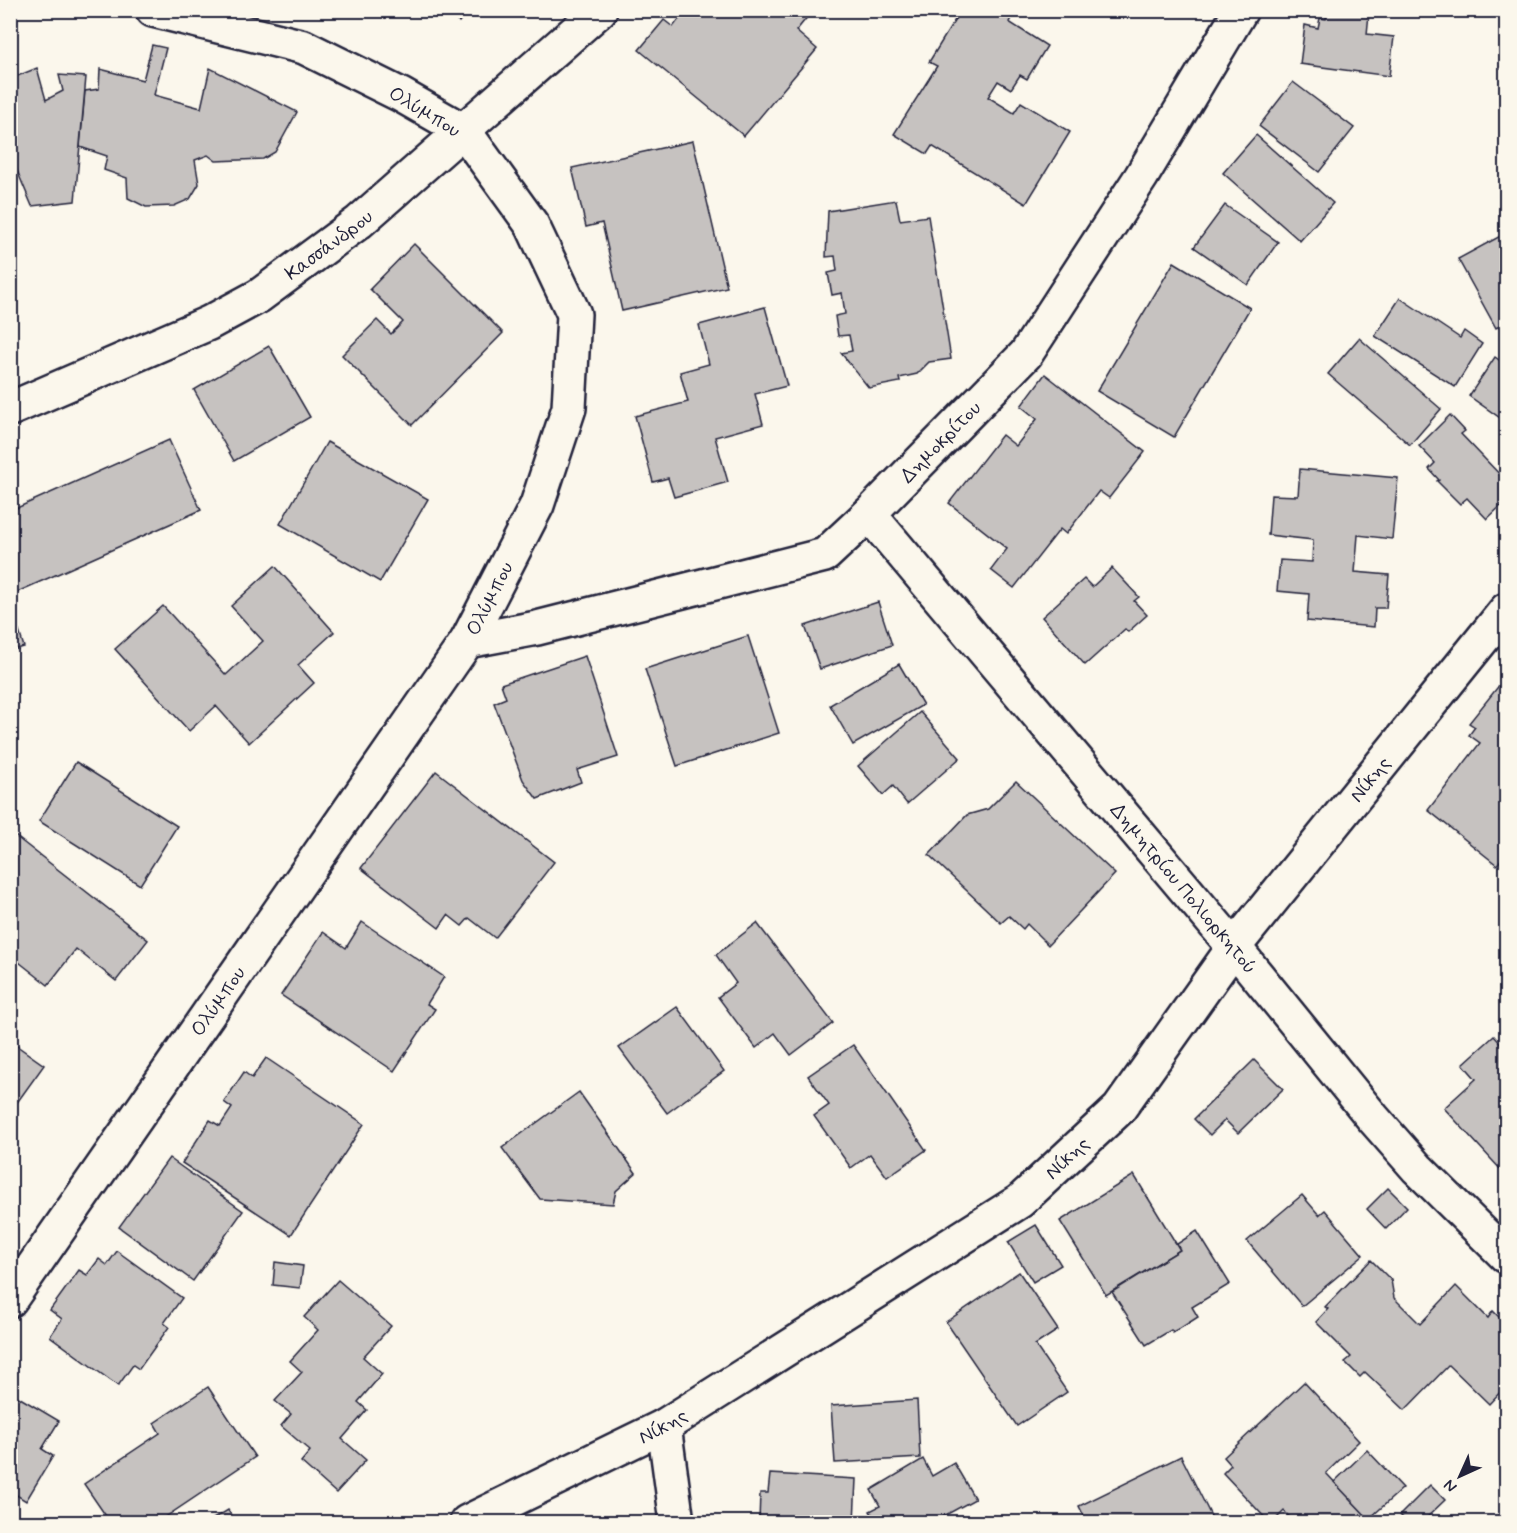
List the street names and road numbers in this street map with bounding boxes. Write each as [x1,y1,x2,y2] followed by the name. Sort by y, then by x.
[383,80,465,144] street label: Ολύμπου
[280,204,379,287] street label: Κασσάνδρου
[895,396,988,490] street label: Δημοκρίτου
[460,557,521,641] street label: Ολύμπου
[1344,751,1398,809] street label: Νίκης
[1103,798,1262,980] street label: Δημητρίου Πολιορκητού
[185,961,252,1042] street label: Ολύμπου
[1040,1131,1096,1186] street label: Νίκης
[634,1402,693,1451] street label: Νίκης

